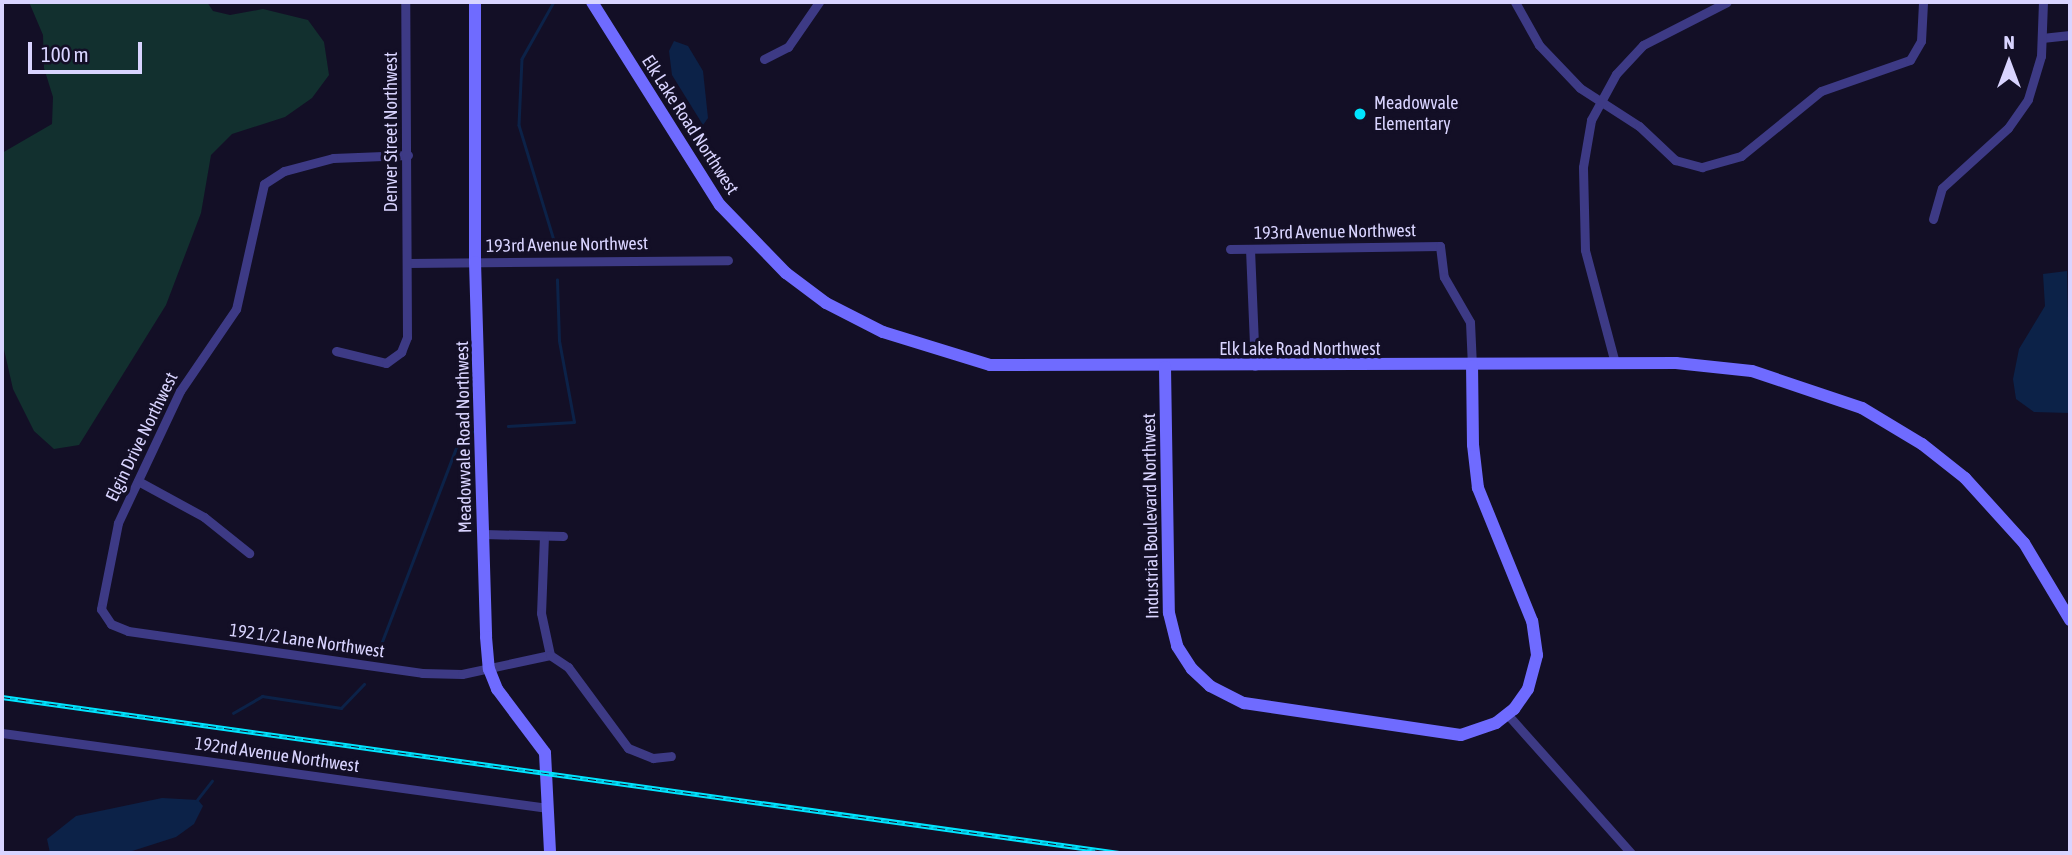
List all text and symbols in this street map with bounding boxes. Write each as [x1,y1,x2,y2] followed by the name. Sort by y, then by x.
[32,28,145,72] scale bar
[1974,28,2044,98] north arrow
[2003,31,2015,53] text: N
[41,42,89,66] text: 100 m
[637,51,743,199] street label: Elk Lake Road Northwest
[380,52,402,212] street label: Denver Street Northwest
[1374,93,1459,136] place label: Meadowvale Elementary
[1352,106,1368,122] marker: Meadowvale Elementary
[1254,220,1416,244] street label: 193rd Avenue Northwest
[486,233,648,257] street label: 193rd Avenue Northwest
[1219,338,1381,360] street label: Elk Lake Road Northwest
[452,341,476,533] street label: Meadowvale Road Northwest
[101,369,183,505] street label: Elgin Drive Northwest
[1138,413,1164,619] street label: Industrial Boulevard Northwest
[228,619,386,663] street label: 192 1/2 Lane Northwest
[193,733,361,777] street label: 192nd Avenue Northwest

